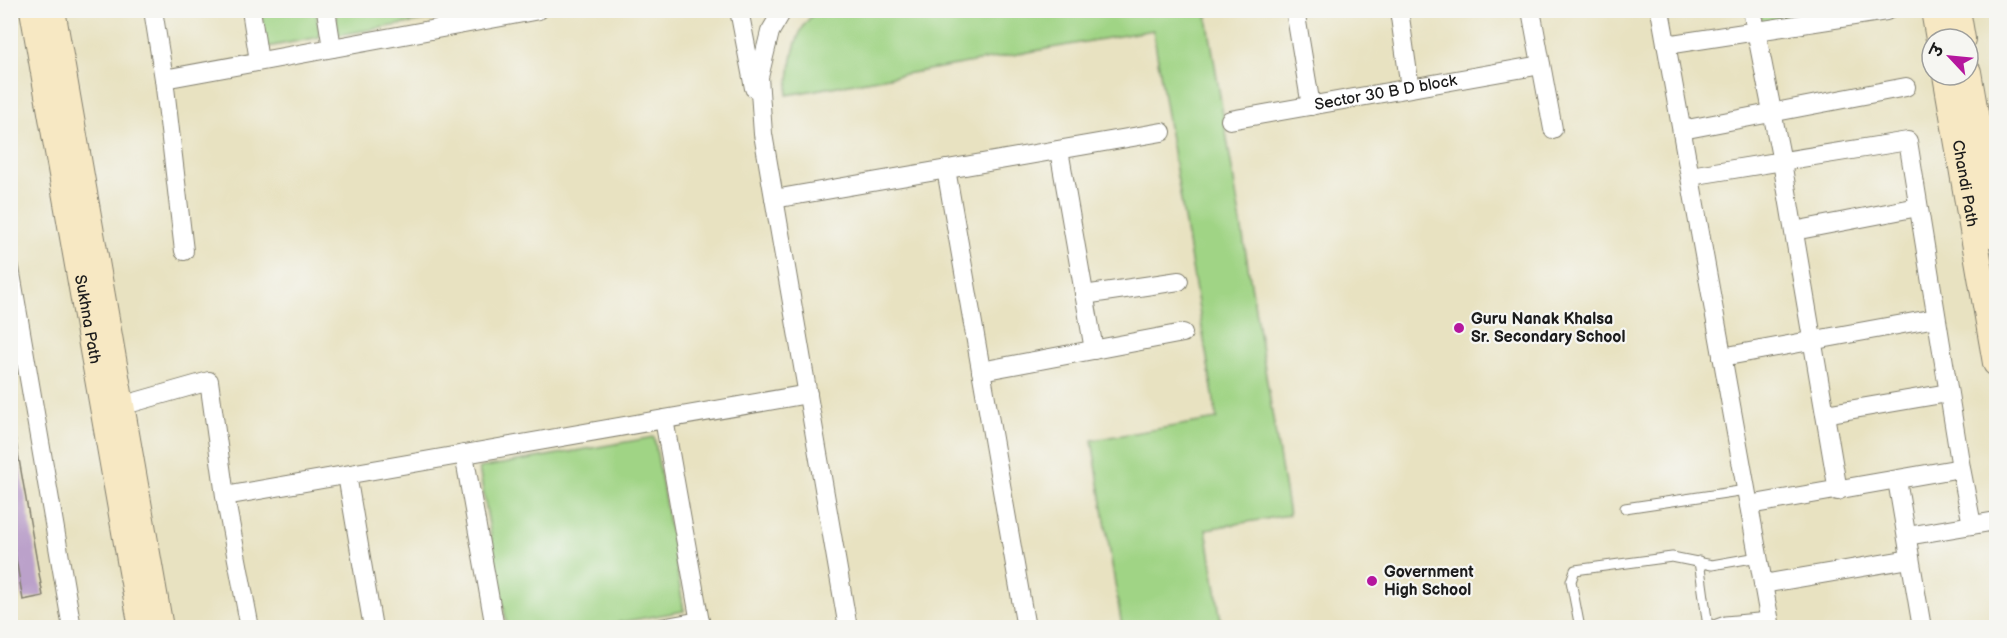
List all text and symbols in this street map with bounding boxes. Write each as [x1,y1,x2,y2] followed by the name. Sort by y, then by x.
[1920,27,1980,87] north arrow
[1926,41,1949,62] text: उ
[1313,71,1458,114] street label: Sector 30 B D block
[1948,138,1982,228] street label: Chandi Path
[70,273,105,365] street label: Sukhna Path
[1471,310,1625,347] place label: Guru Nanak Khalsa Sr. Secondary School
[1452,321,1466,335] marker: Guru Nanak Khalsa Sr. Secondary School
[1384,563,1474,600] place label: Government High School
[1365,574,1379,588] marker: Government High School

